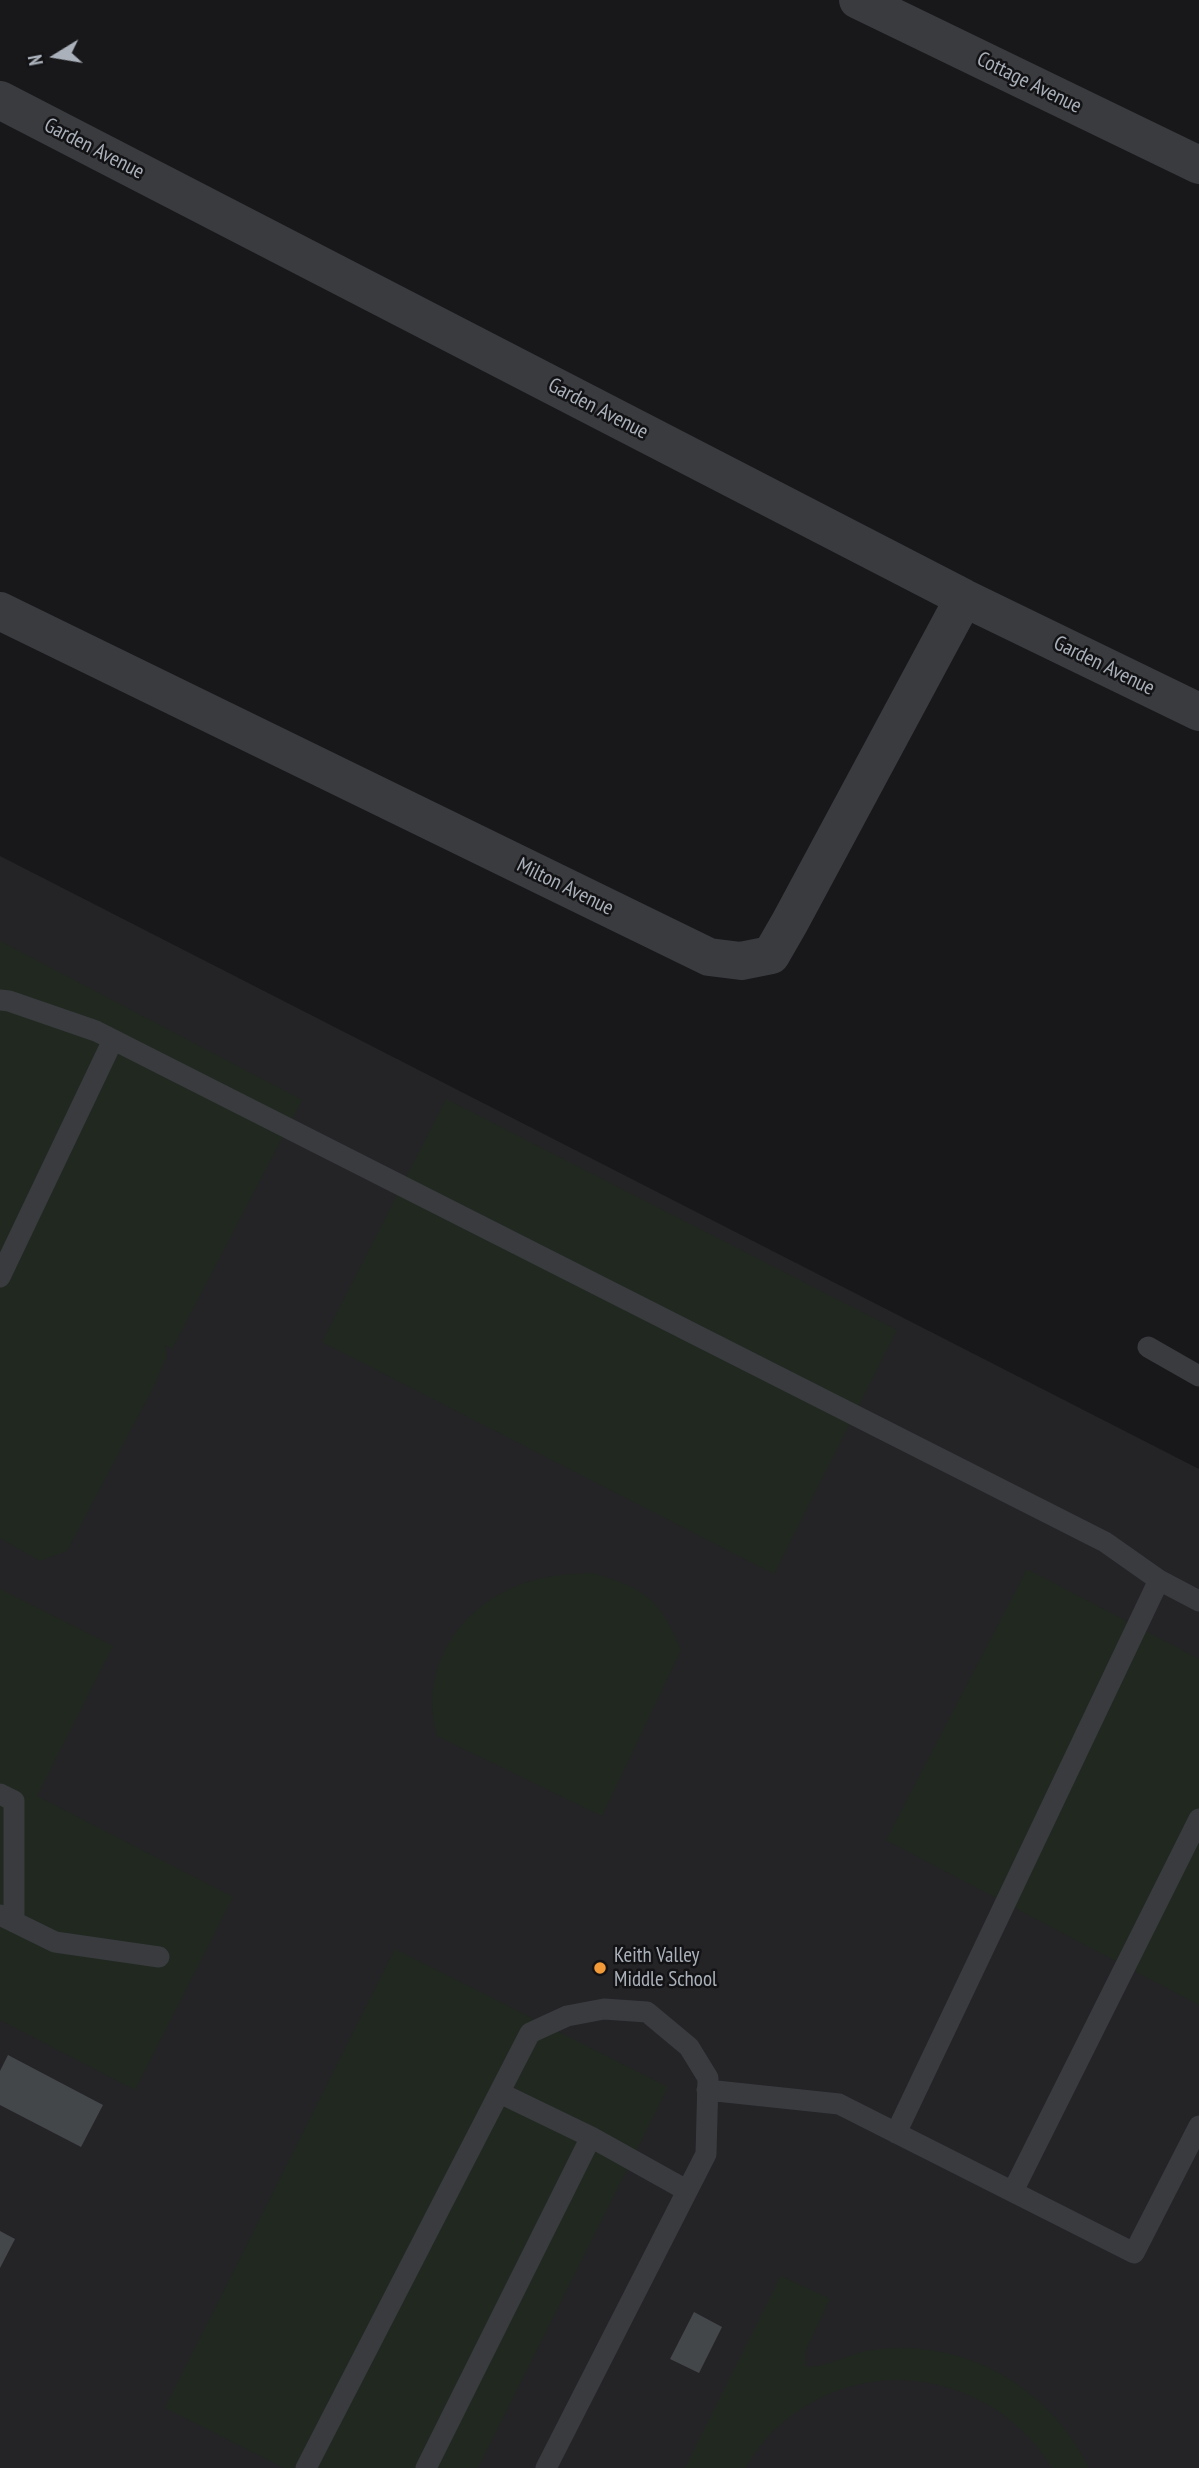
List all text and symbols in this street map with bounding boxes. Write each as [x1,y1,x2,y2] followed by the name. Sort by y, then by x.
[21,21,91,91] north arrow
[973,47,1085,119] street label: Cottage Avenue
[23,53,48,67] text: N
[40,113,148,185] street label: Garden Avenue
[544,373,652,445] street label: Garden Avenue
[1049,631,1159,701] street label: Garden Avenue
[513,853,617,921] street label: Milton Avenue
[614,1943,717,1993] place label: Keith Valley Middle School
[592,1960,608,1976] marker: Keith Valley Middle School

